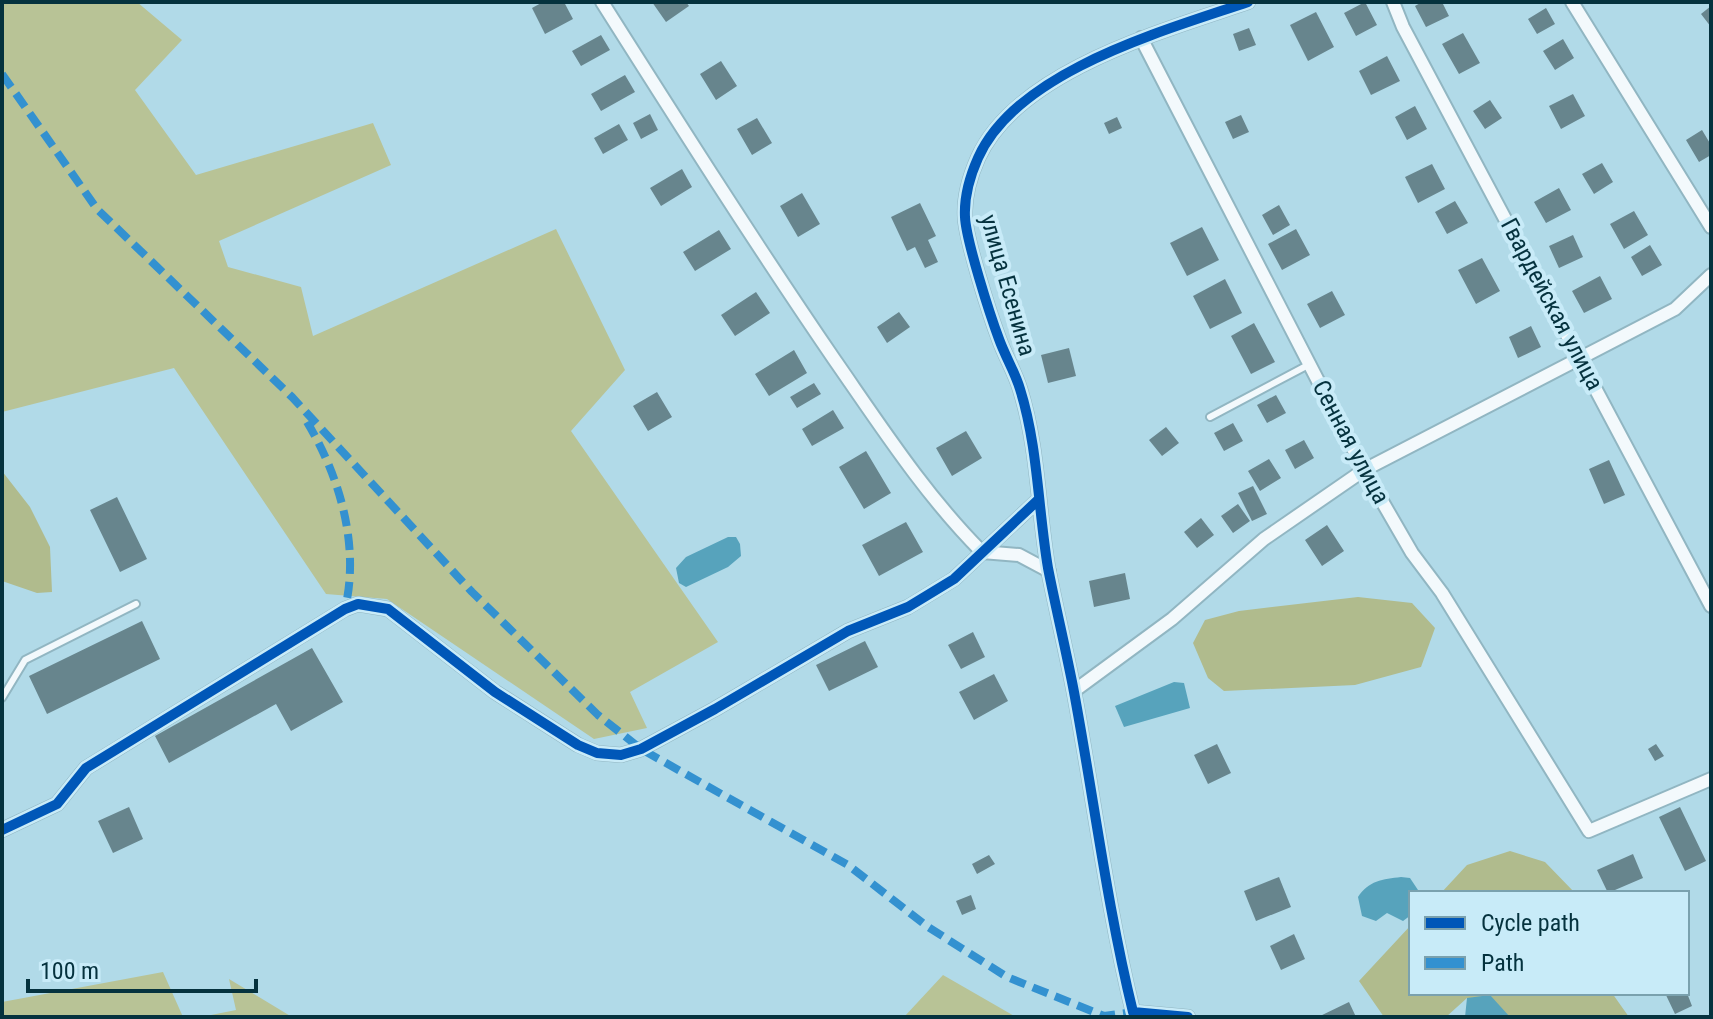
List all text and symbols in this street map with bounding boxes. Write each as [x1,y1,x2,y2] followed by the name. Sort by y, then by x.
[974,211,1042,359] street label: улица Есенина
[1495,213,1609,395] street label: Гвардейская улица
[1307,375,1395,509] street label: Сенная улица
[1409,891,1689,995] legend
[1481,909,1580,937] text: Cycle path
[28,943,256,993] scale bar
[1481,949,1524,977] text: Path
[40,957,99,985] text: 100 m

